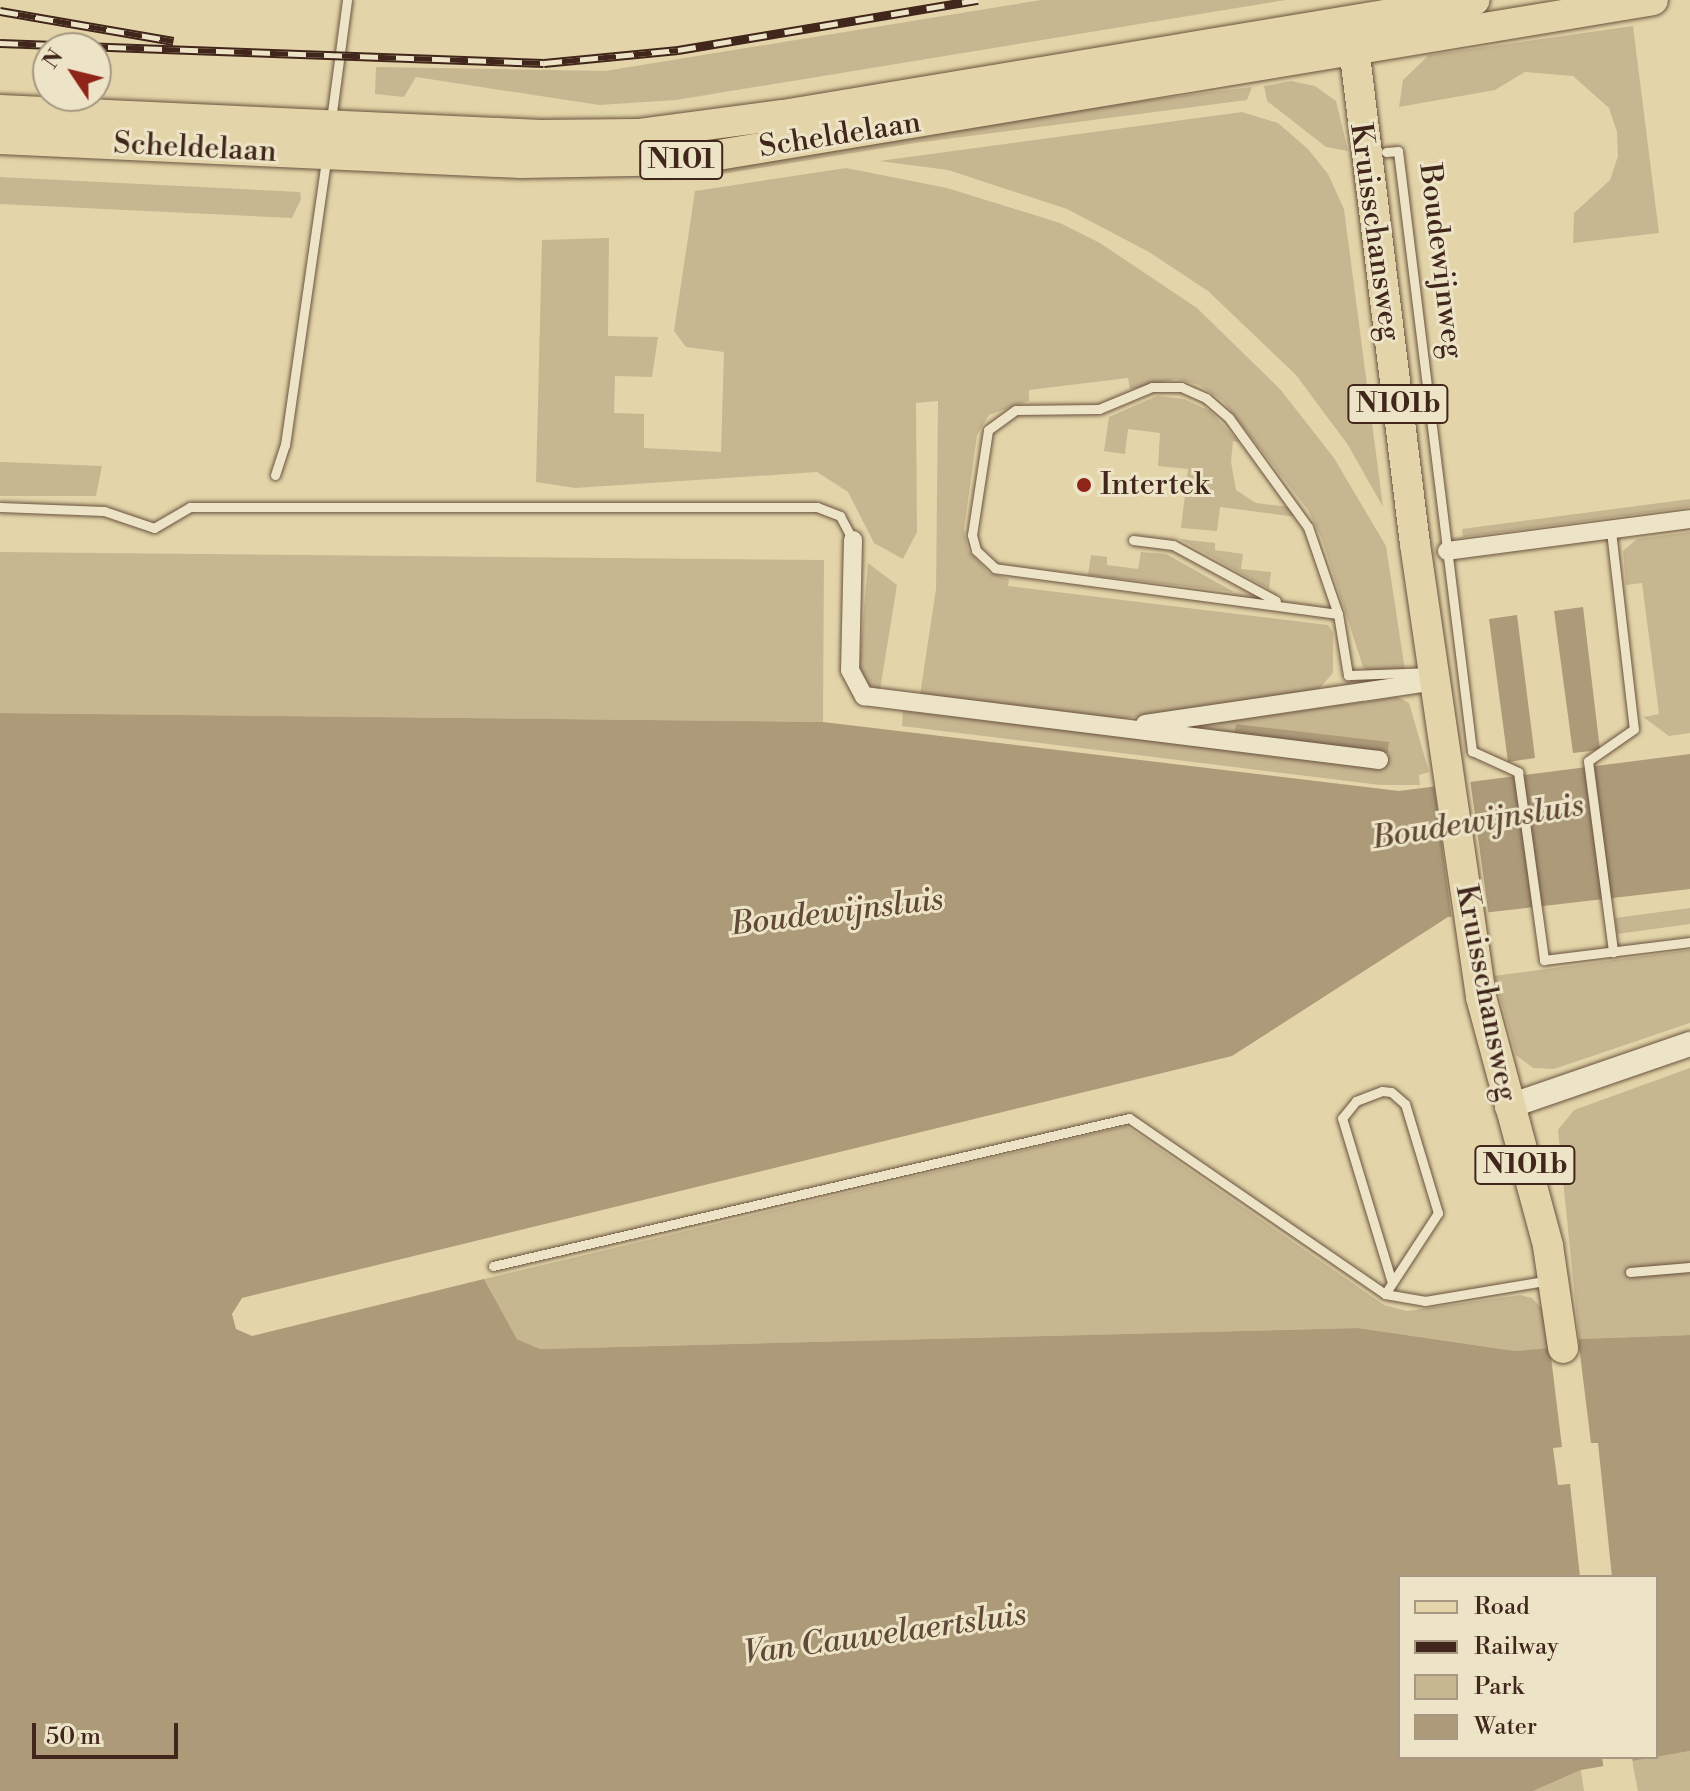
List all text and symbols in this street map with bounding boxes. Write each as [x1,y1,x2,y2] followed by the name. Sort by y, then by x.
[32,32,112,112] north arrow
[38,44,70,74] text: N
[757,104,923,166] street label: Scheldelaan
[1342,121,1408,343] street label: Kruisschansweg
[112,126,278,170] street label: Scheldelaan
[639,136,723,184] road number: N101
[1411,162,1471,360] street label: Boudewijnweg
[1346,380,1450,428] road number: N101b
[1100,467,1210,503] place label: Intertek
[1075,476,1093,494] marker: Intertek
[1369,786,1587,858] water label: Boudewijnsluis
[729,880,945,944] water label: Boudewijnsluis
[1447,882,1525,1104] street label: Kruisschansweg
[1473,1141,1577,1189] road number: N101b
[1398,1575,1658,1759] legend
[1474,1592,1530,1622] text: Road
[741,1595,1029,1673] water label: Van Cauwelaertsluis
[1474,1632,1559,1662] text: Railway
[1474,1672,1524,1702] text: Park
[36,1707,182,1757] scale bar
[1474,1712,1537,1742] text: Water
[46,1722,101,1752] text: 50 m

